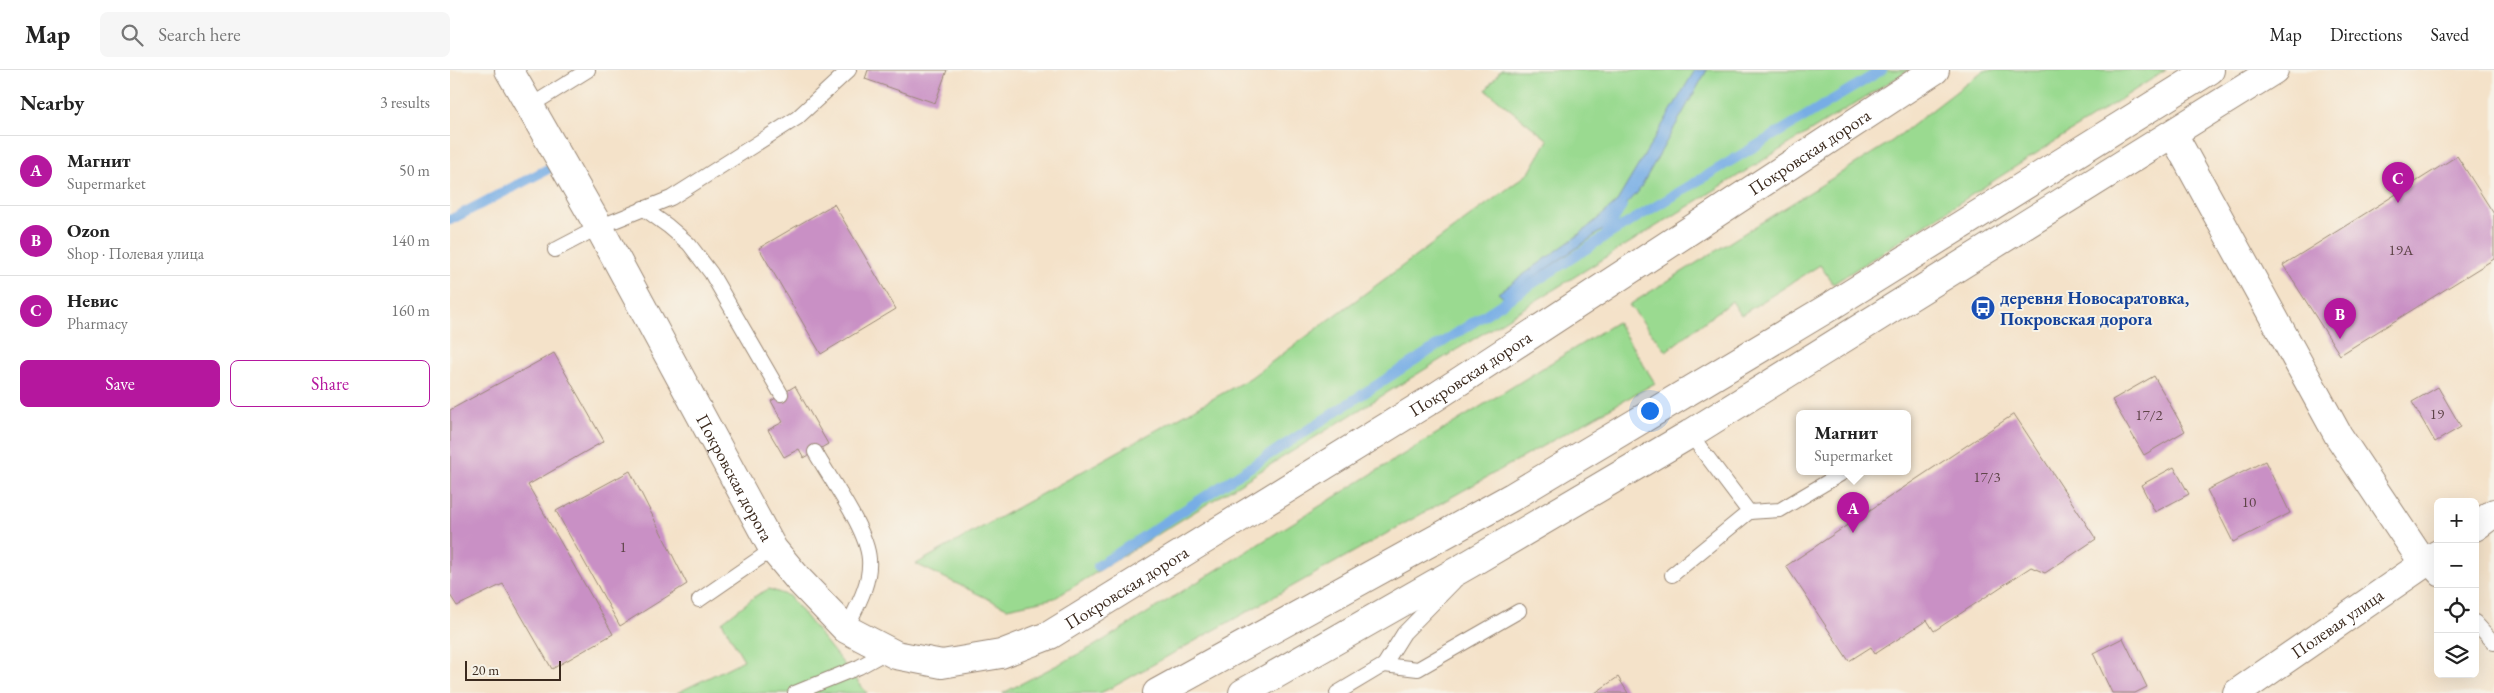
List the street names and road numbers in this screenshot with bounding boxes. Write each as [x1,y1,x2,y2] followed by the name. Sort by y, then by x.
[1744,103,1875,200] street label: Покровская дорога
[1405,325,1537,421] street label: Покровская дорога
[691,410,779,546] street label: Покровская дорога
[1060,540,1193,634] street label: Покровская дорога
[2286,583,2389,663] street label: Полевая улица

